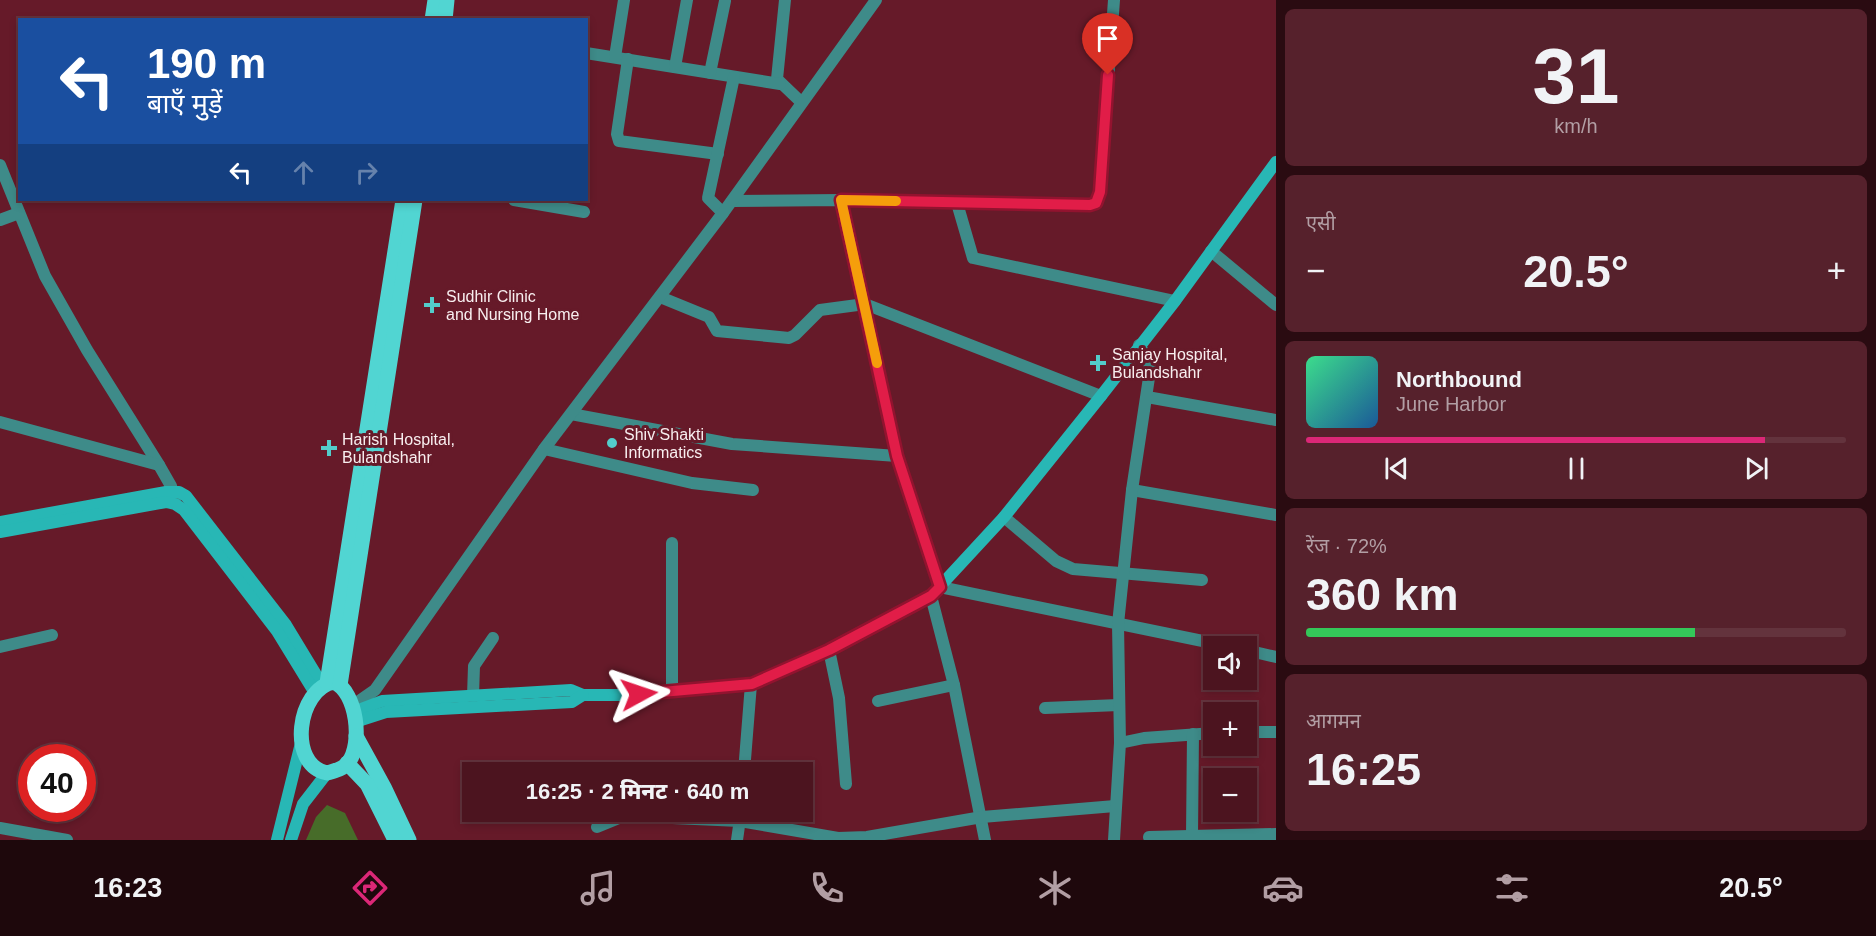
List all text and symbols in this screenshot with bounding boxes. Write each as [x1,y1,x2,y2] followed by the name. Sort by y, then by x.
[1082,13,1133,75] pin
[1091,22,1124,55] icon: arrive
[1533,32,1619,120] text: 31
[147,40,266,87] text: 190 m
[48,42,126,120] icon: left
[147,89,222,119] text: बाएँ मुड़ें
[1554,115,1598,137] text: km/h
[224,156,257,189] icon: left
[287,156,320,189] icon: ahead
[350,156,383,189] icon: right
[1306,212,1336,234] text: एसी
[1523,246,1629,297] text: 20.5°
[1306,252,1325,289] text: −
[1827,252,1846,289] text: +
[446,288,580,323] place label: Sudhir Clinic and Nursing Home
[423,296,441,314] marker: Sudhir Clinic and Nursing Home
[1112,346,1228,381] place label: Sanjay Hospital, Bulandshahr
[1089,354,1107,372] marker: Sanjay Hospital, Bulandshahr
[1396,367,1522,392] text: Northbound
[1396,393,1506,415] text: June Harbor
[624,426,704,461] place label: Shiv Shakti Informatics
[342,431,455,466] place label: Harish Hospital, Bulandshahr
[605,436,619,450] marker: Shiv Shakti Informatics
[320,439,338,457] marker: Harish Hospital, Bulandshahr
[1380,452,1413,485] icon: previous
[1560,452,1593,485] icon: pause
[1740,452,1773,485] icon: next
[1306,535,1387,557] text: रेंज · 72%
[1306,569,1459,620] text: 360 km
[1203,636,1257,822] map controls
[1203,636,1257,690] button: sound
[607,662,671,726] position arrow
[1203,702,1257,756] button: +
[1306,710,1361,732] text: आगमन
[18,744,96,822] speed limit sign: 40
[1306,744,1421,795] text: 16:25
[1203,768,1257,822] button: −
[526,779,749,804] text: 16:25 · 2 मिनट · 640 m
[349,867,391,909] icon: directions
[577,867,619,909] icon: music
[806,867,848,909] icon: phone
[1034,867,1076,909] icon: climate
[1262,867,1304,909] icon: car
[1491,867,1533,909] icon: filters
[93,873,162,903] text: 16:23
[1719,873,1783,903] text: 20.5°

